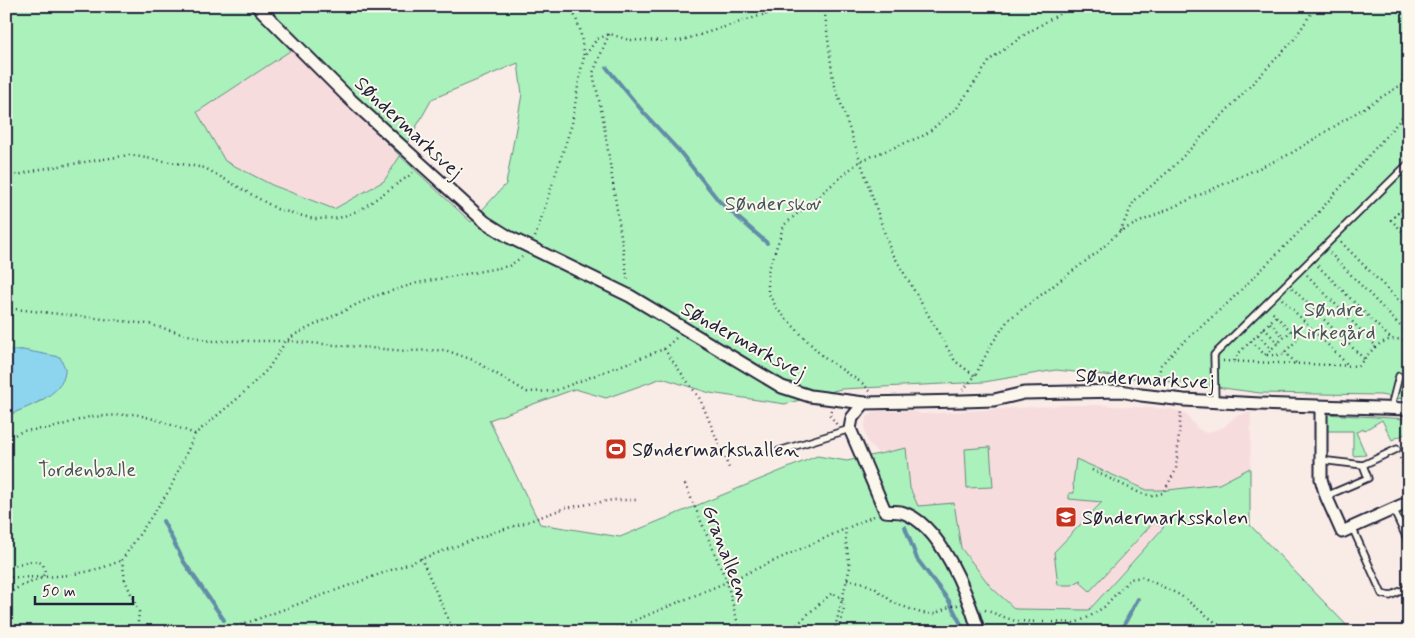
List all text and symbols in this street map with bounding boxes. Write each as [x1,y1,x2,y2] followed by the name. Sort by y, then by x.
[348,71,468,185] street label: Søndermarksvej
[725,191,822,218] park label: Sønderskov
[676,296,811,387] street label: Søndermarksvej
[1293,297,1375,347] park label: Søndre Kirkegård
[1075,362,1215,397] street label: Søndermarksvej
[604,437,628,461] sports icon: Søndermarkshallen
[632,437,799,464] place label: Søndermarkshallen
[38,457,136,484] park label: Tordenballe
[695,501,756,606] street label: Granalleen
[1054,505,1078,529] school or university icon: Søndermarksskolen
[1082,505,1248,532] place label: Søndermarksskolen
[35,573,132,605] scale bar
[42,582,76,602] text: 50 m

